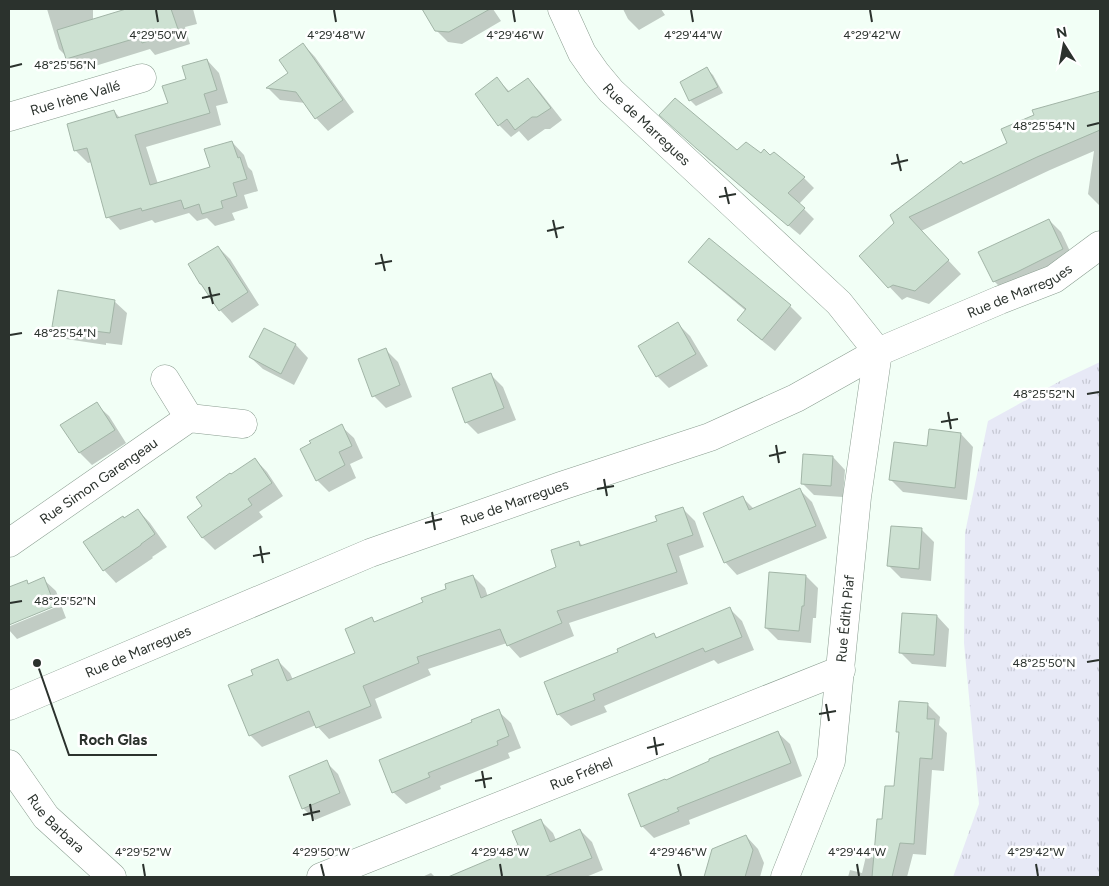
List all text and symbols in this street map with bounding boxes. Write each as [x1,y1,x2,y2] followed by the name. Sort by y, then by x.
[1039,20,1089,70] north arrow
[1055,23,1069,42] text: N
[129,28,187,42] text: 4°29'50"W
[307,28,365,42] text: 4°29'48"W
[486,28,544,42] text: 4°29'46"W
[664,28,723,42] text: 4°29'44"W
[843,28,901,42] text: 4°29'42"W
[34,58,96,72] text: 48°25'56"N
[28,76,123,119] street label: Rue Irène Vallé
[599,80,694,169] street label: Rue de Marregues
[1013,119,1075,133] text: 48°25'54"N
[964,260,1075,322] street label: Rue de Marregues
[34,326,96,340] text: 48°25'54"N
[1013,387,1075,401] text: 48°25'52"N
[36,434,161,528] street label: Rue Simon Garengeau
[458,476,570,529] street label: Rue de Marregues
[832,573,858,663] street label: Rue Édith Piaf
[34,594,96,608] text: 48°25'52"N
[82,621,193,681] street label: Rue de Marregues
[1013,656,1075,670] text: 48°25'50"N
[69,725,157,755] callout: Roch Glas
[79,731,147,749] text: Roch Glas
[547,753,615,794] street label: Rue Fréhel
[24,791,88,856] street label: Rue Barbara
[115,845,172,859] text: 4°29'52"W
[292,845,350,859] text: 4°29'50"W
[471,845,529,859] text: 4°29'48"W
[649,845,707,859] text: 4°29'46"W
[828,845,887,859] text: 4°29'44"W
[1007,845,1065,859] text: 4°29'42"W

